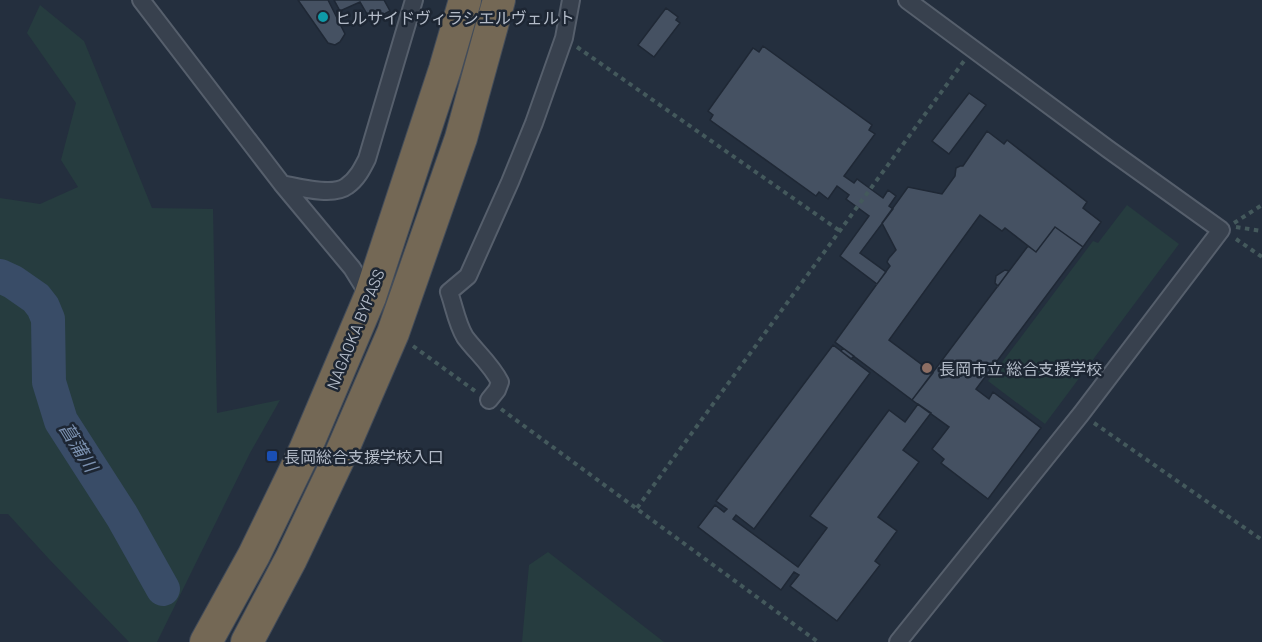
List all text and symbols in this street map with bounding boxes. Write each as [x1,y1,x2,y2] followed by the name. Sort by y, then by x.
[335,8,575,27] place label: ヒルサイドヴィラシエルヴェルト
[316,10,330,24] marker: ヒルサイドヴィラシエルヴェルト
[322,266,388,392] street label: NAGAOKA BYPASS
[939,359,1102,378] place label: 長岡市立 総合支援学校
[920,361,934,375] marker: 長岡市立 総合支援学校
[55,418,104,477] water label: 菖蒲川
[284,447,444,466] place label: 長岡総合支援学校入口
[265,449,279,463] marker: 長岡総合支援学校入口

